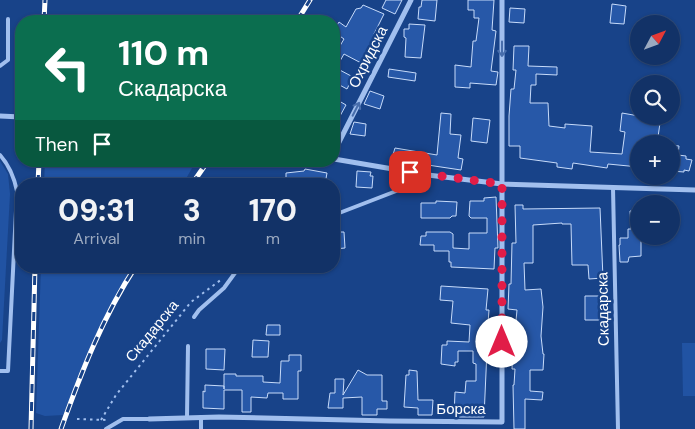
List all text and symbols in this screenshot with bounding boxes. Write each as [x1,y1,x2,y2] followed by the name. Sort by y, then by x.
[630,15,680,65] north arrow
[630,15,680,245] map controls
[344,22,392,91] street label: Охридска
[118,30,209,76] text: 110 m
[35,35,100,100] icon: left
[497,40,507,56] one-way arrow
[118,74,227,103] text: Скадарска
[630,75,680,125] button: search
[351,101,361,116] one-way arrow
[88,130,116,158] icon: arrive
[35,132,78,157] text: Then
[630,135,680,185] button: +
[389,151,431,193] pin
[396,158,424,186] icon: arrive
[58,191,135,230] text: 09:31
[183,191,201,230] text: 3
[249,191,297,230] text: 170
[630,195,680,245] button: −
[73,228,120,249] text: Arrival
[178,228,206,249] text: min
[266,228,280,249] text: m
[592,271,614,346] street label: Скадарска
[121,295,184,366] street label: Скадарска
[475,315,527,367] position arrow
[436,399,486,419] street label: Борска

